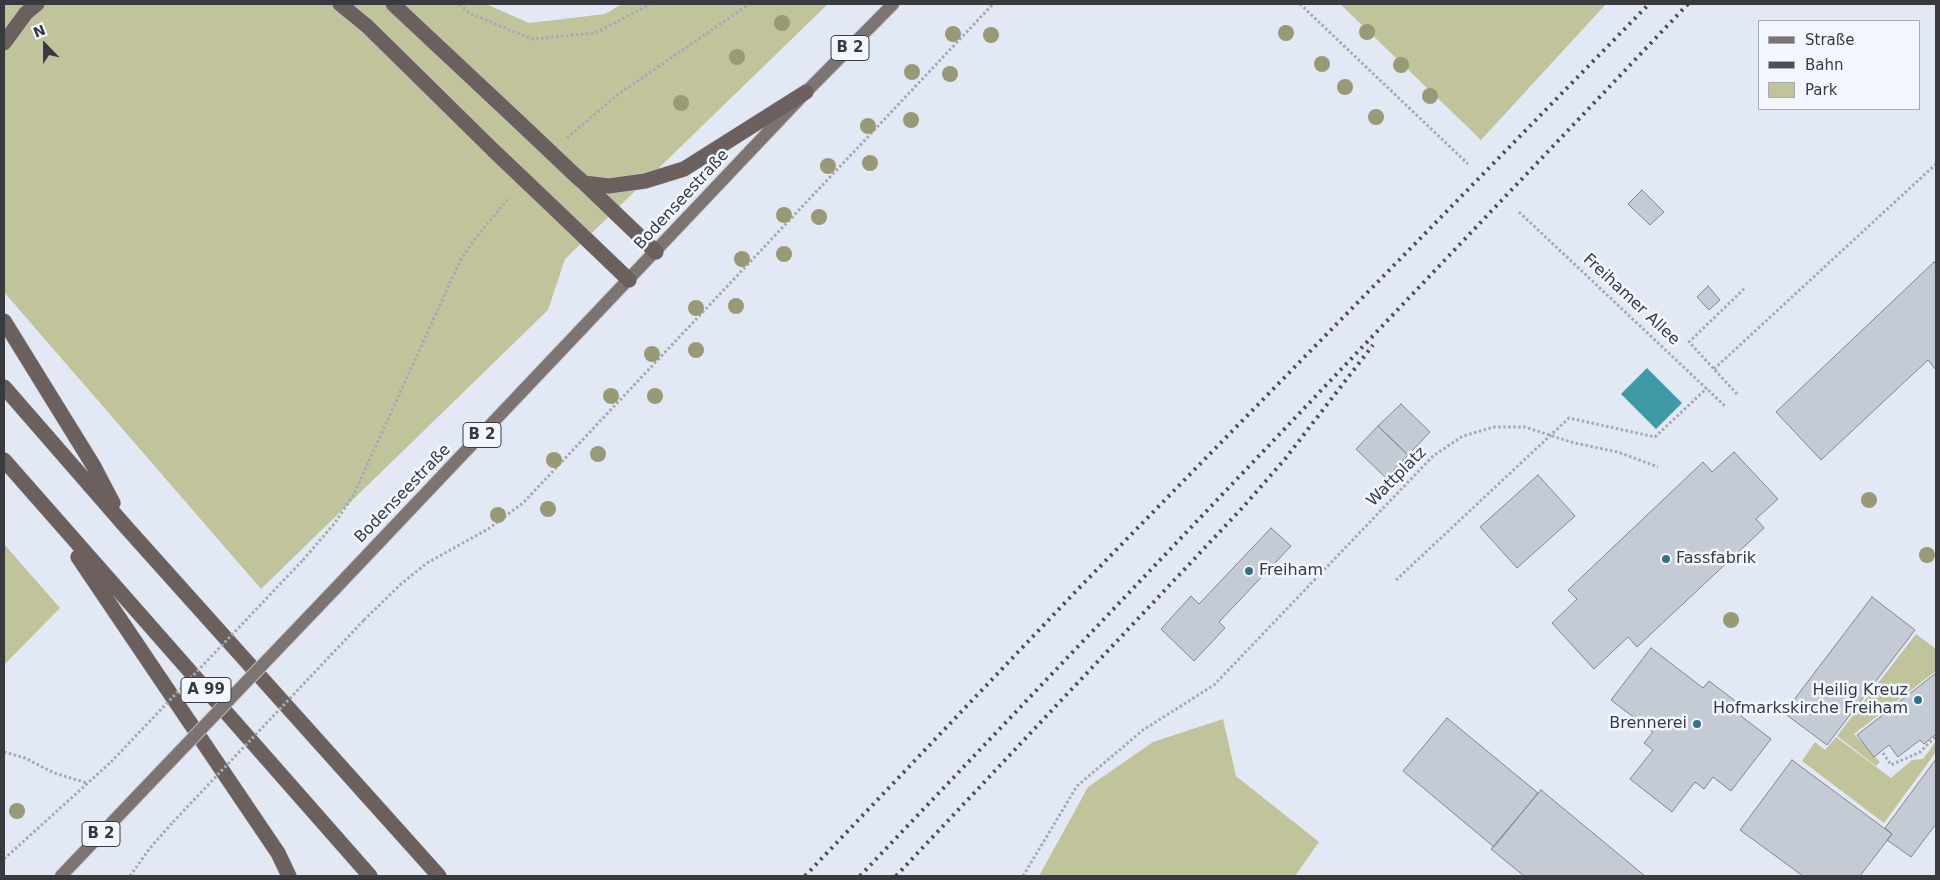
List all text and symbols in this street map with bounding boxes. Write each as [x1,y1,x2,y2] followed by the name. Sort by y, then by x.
[20,20,70,70] north arrow
[1758,20,1920,110] legend
[31,21,48,41] text: N
[1805,31,1854,49] text: Straße
[831,36,869,60] road number: B 2
[1805,56,1844,74] text: Bahn
[1805,81,1837,99] text: Park
[631,146,733,254] street label: Bodenseestraße
[1579,250,1683,350] street label: Freihamer Allee
[463,422,501,448] road number: B 2
[351,441,455,547] street label: Bodenseestraße
[1363,443,1431,511] street label: Wattplatz
[1676,549,1756,569] place label: Fassfabrik
[1660,553,1672,565] marker: Fassfabrik
[1259,561,1323,581] place label: Freiham
[1243,565,1255,577] marker: Freiham
[181,678,231,702] road number: A 99
[1713,681,1908,719] place label: Heilig Kreuz Hofmarkskirche Freiham
[1912,694,1924,706] marker: Heilig Kreuz Hofmarkskirche Freiham
[1609,714,1687,734] place label: Brennerei
[1691,718,1703,730] marker: Brennerei
[82,822,120,846] road number: B 2

